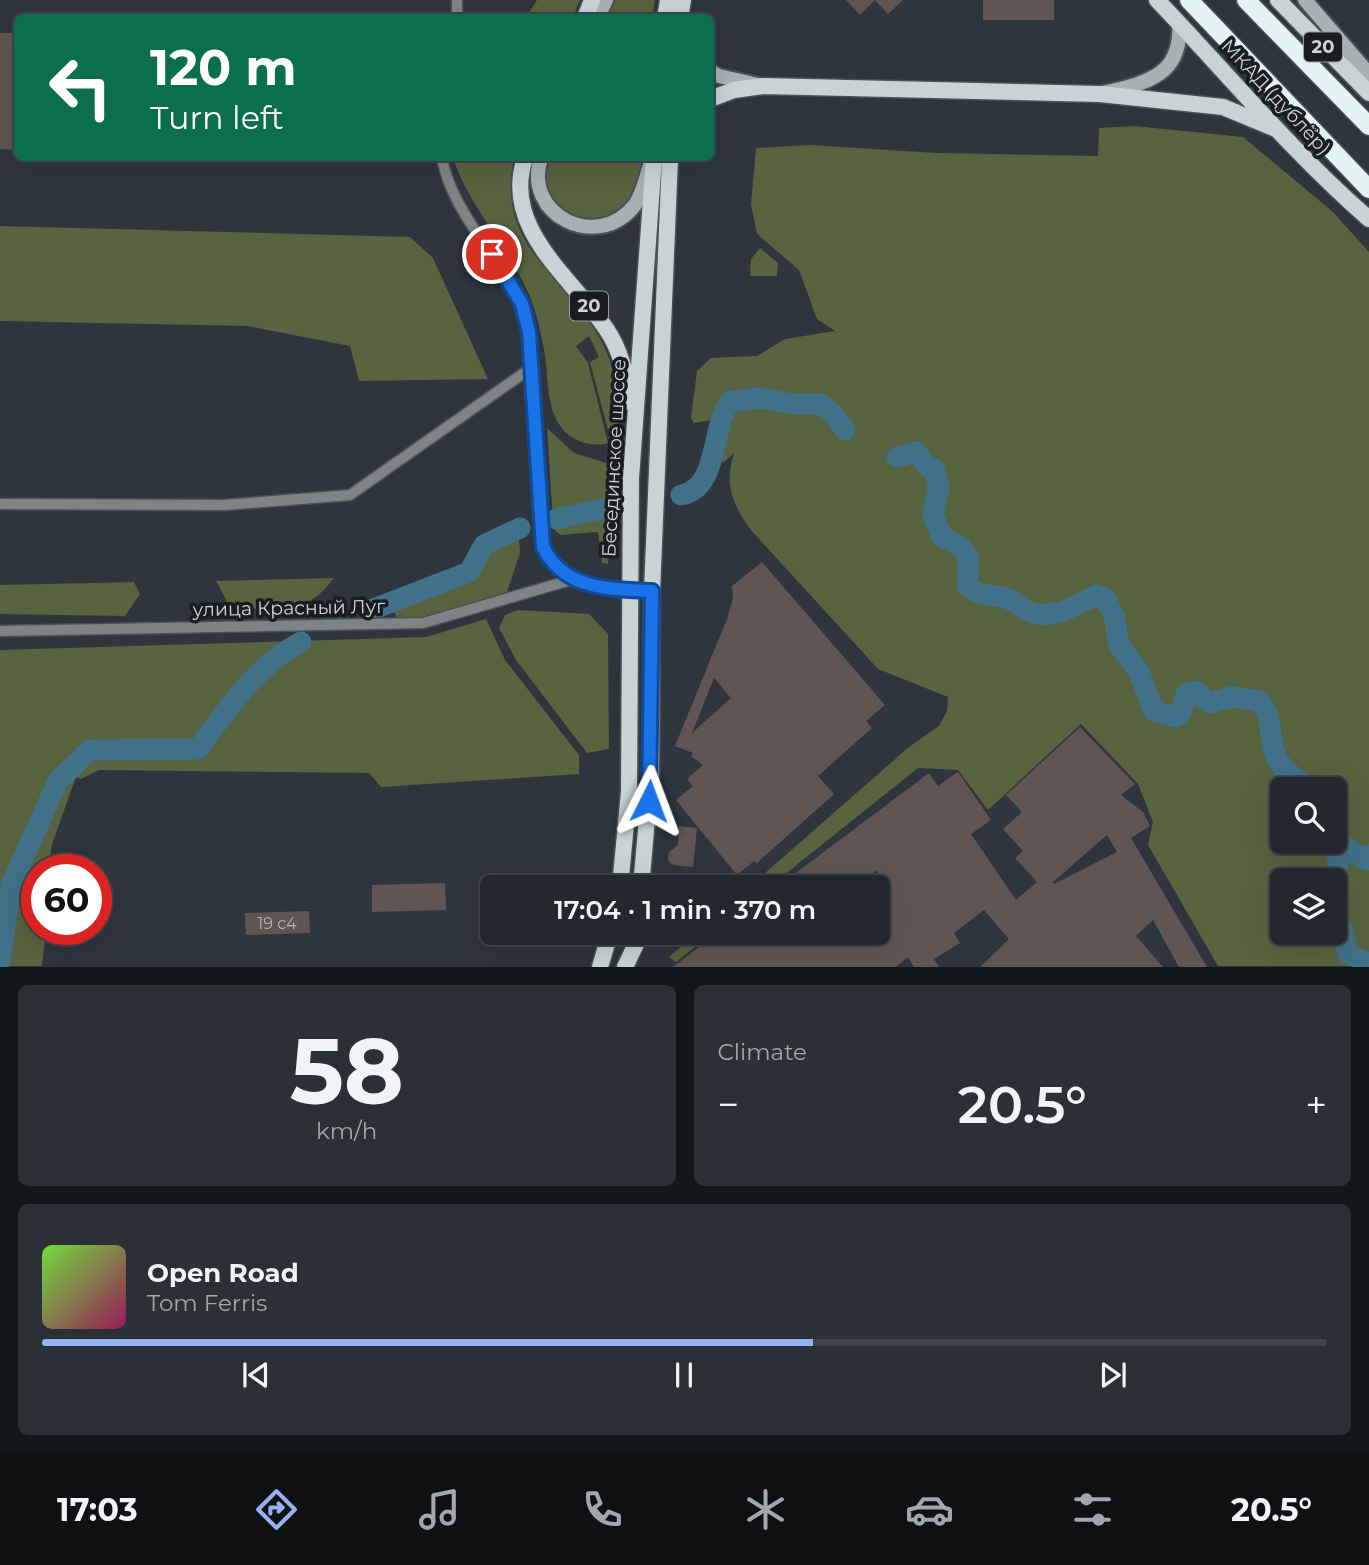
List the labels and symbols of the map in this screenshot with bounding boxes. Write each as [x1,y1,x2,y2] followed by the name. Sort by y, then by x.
[1304,32,1342,62] road number: 20
[1217,34,1335,160] street label: МКАД (дублёр)
[462,224,522,284] pin
[570,292,608,320] road number: 20
[597,358,631,558] street label: Бесединское шоссе
[192,595,385,621] street label: улица Красный Луг
[612,764,686,838] position arrow
[21,854,112,945] speed limit sign: 60
[258,914,297,933] house number: 19 с4

